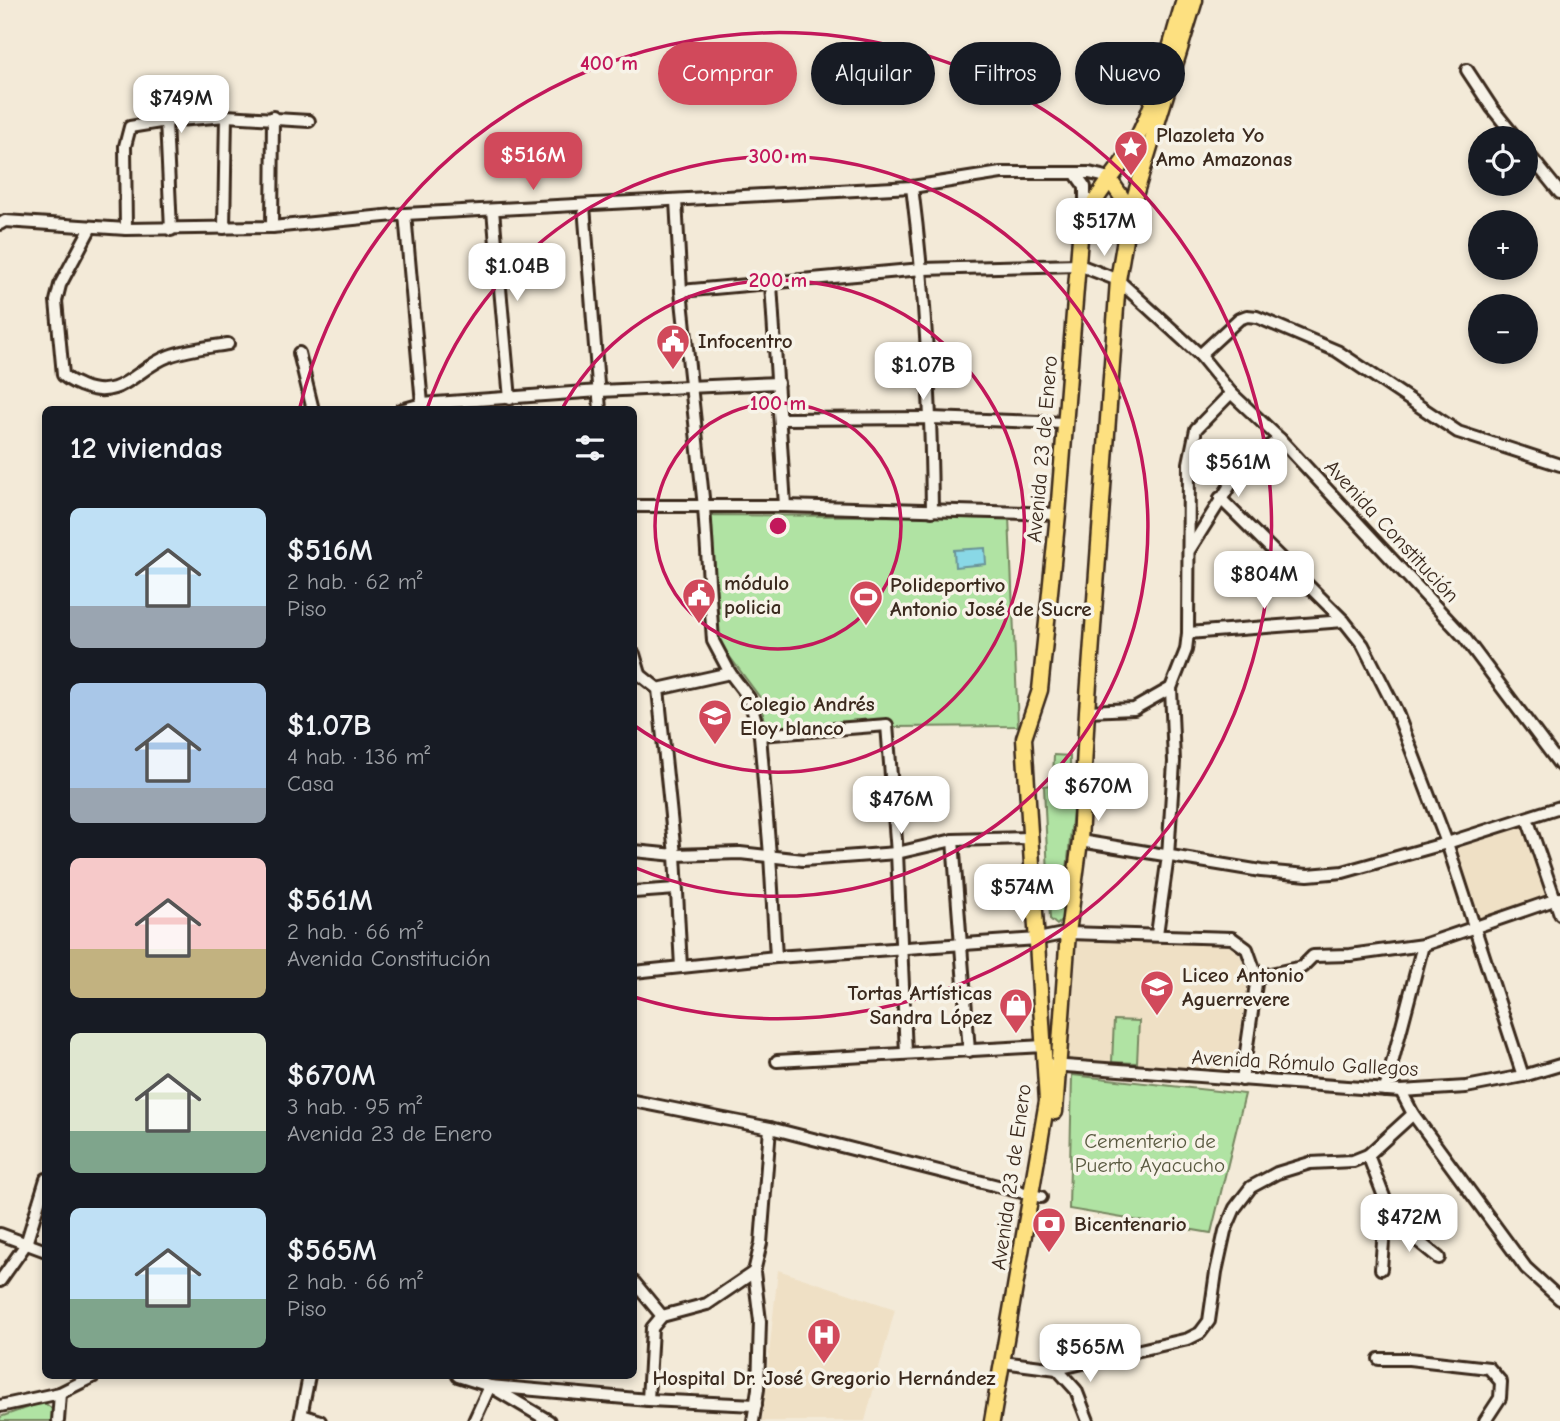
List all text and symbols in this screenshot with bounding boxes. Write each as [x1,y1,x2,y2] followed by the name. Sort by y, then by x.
[658,42,797,105] chip: Comprar
[811,42,935,105] chip: Alquilar
[949,42,1061,105] chip: Filtros
[1075,42,1185,105] chip: Nuevo
[580,51,638,75] text: 400 m
[132,76,230,135] pin: $749M
[149,84,213,111] text: $749M
[1156,123,1292,171] place label: Plazoleta Yo Amo Amazonas
[1468,126,1538,364] map controls
[1468,126,1538,196] button: locate
[1112,128,1150,177] place icon: Plazoleta Yo Amo Amazonas
[484,132,582,192] pin: $516M
[500,141,566,168] text: $516M
[749,144,807,168] text: 300 m
[1055,198,1153,258] pin: $517M
[1072,207,1136,234] text: $517M
[1468,210,1538,280] button: +
[460,244,574,303] pin: $1.04B
[484,252,550,279] text: $1.04B
[749,268,807,292] text: 200 m
[1468,294,1538,364] button: −
[654,322,692,371] public building icon: Infocentro
[698,329,793,353] place label: Infocentro
[866,342,980,402] pin: $1.07B
[891,351,955,378] text: $1.07B
[1022,354,1062,544] street label: Avenida 23 de Enero
[750,391,806,415] text: 100 m
[571,429,609,467] icon: filters
[70,431,222,466] text: 12 viviendas
[1189,440,1287,499] pin: $561M
[1205,448,1271,475] text: $561M
[1320,455,1464,607] street label: Avenida Constitución
[766,514,790,538] centre of rings
[287,533,373,568] text: $516M
[126,536,210,620] icon: home
[1215,552,1313,611] pin: $804M
[1230,560,1298,587] text: $804M
[287,568,423,595] text: 2 hab. · 62 m²
[724,571,789,619] place label: módulo policia
[890,573,1092,621] place label: Polideportivo Antonio José de Sucre
[680,576,718,625] public building icon: módulo policia
[847,578,885,627] sports icon: Polideportivo Antonio José de Sucre
[287,595,327,622] text: Piso
[740,692,875,740] place label: Colegio Andrés Eloy blanco
[696,697,734,746] school or university icon: Colegio Andrés Eloy blanco
[287,708,371,743] text: $1.07B
[126,711,210,795] icon: home
[287,743,430,770] text: 4 hab. · 136 m²
[1049,764,1147,823] pin: $670M
[287,770,334,797] text: Casa
[1064,772,1132,799] text: $670M
[852,776,950,836] pin: $476M
[869,785,933,812] text: $476M
[973,864,1071,924] pin: $574M
[990,873,1054,900] text: $574M
[287,883,373,918] text: $561M
[126,886,210,970] icon: home
[287,918,423,945] text: 2 hab. · 66 m²
[287,945,491,972] text: Avenida Constitución
[1182,963,1304,1011] place label: Liceo Antonio Aguerrevere
[1138,968,1176,1017] school or university icon: Liceo Antonio Aguerrevere
[847,981,992,1029] place label: Tortas Artísticas Sandra López
[997,986,1035,1035] shop icon: Tortas Artísticas Sandra López
[1191,1045,1419,1081] street label: Avenida Rómulo Gallegos
[287,1058,376,1093] text: $670M
[126,1061,210,1145] icon: home
[986,1082,1036,1272] street label: Avenida 23 de Enero
[287,1093,422,1120] text: 3 hab. · 95 m²
[287,1120,492,1147] text: Avenida 23 de Enero
[1075,1129,1225,1177] park label: Cementerio de Puerto Ayacucho
[1360,1194,1458,1254] pin: $472M
[1377,1203,1441,1230] text: $472M
[1030,1205,1068,1254] bank icon: Bicentenario
[1074,1212,1187,1236] place label: Bicentenario
[287,1233,377,1268] text: $565M
[126,1236,210,1320] icon: home
[287,1268,423,1295] text: 2 hab. · 66 m²
[287,1295,327,1322] text: Piso
[805,1316,843,1365] hospital icon: Hospital Dr. José Gregorio Hernández
[1041,1324,1139,1384] pin: $565M
[1056,1333,1124,1360] text: $565M
[652,1366,996,1390] place label: Hospital Dr. José Gregorio Hernández

